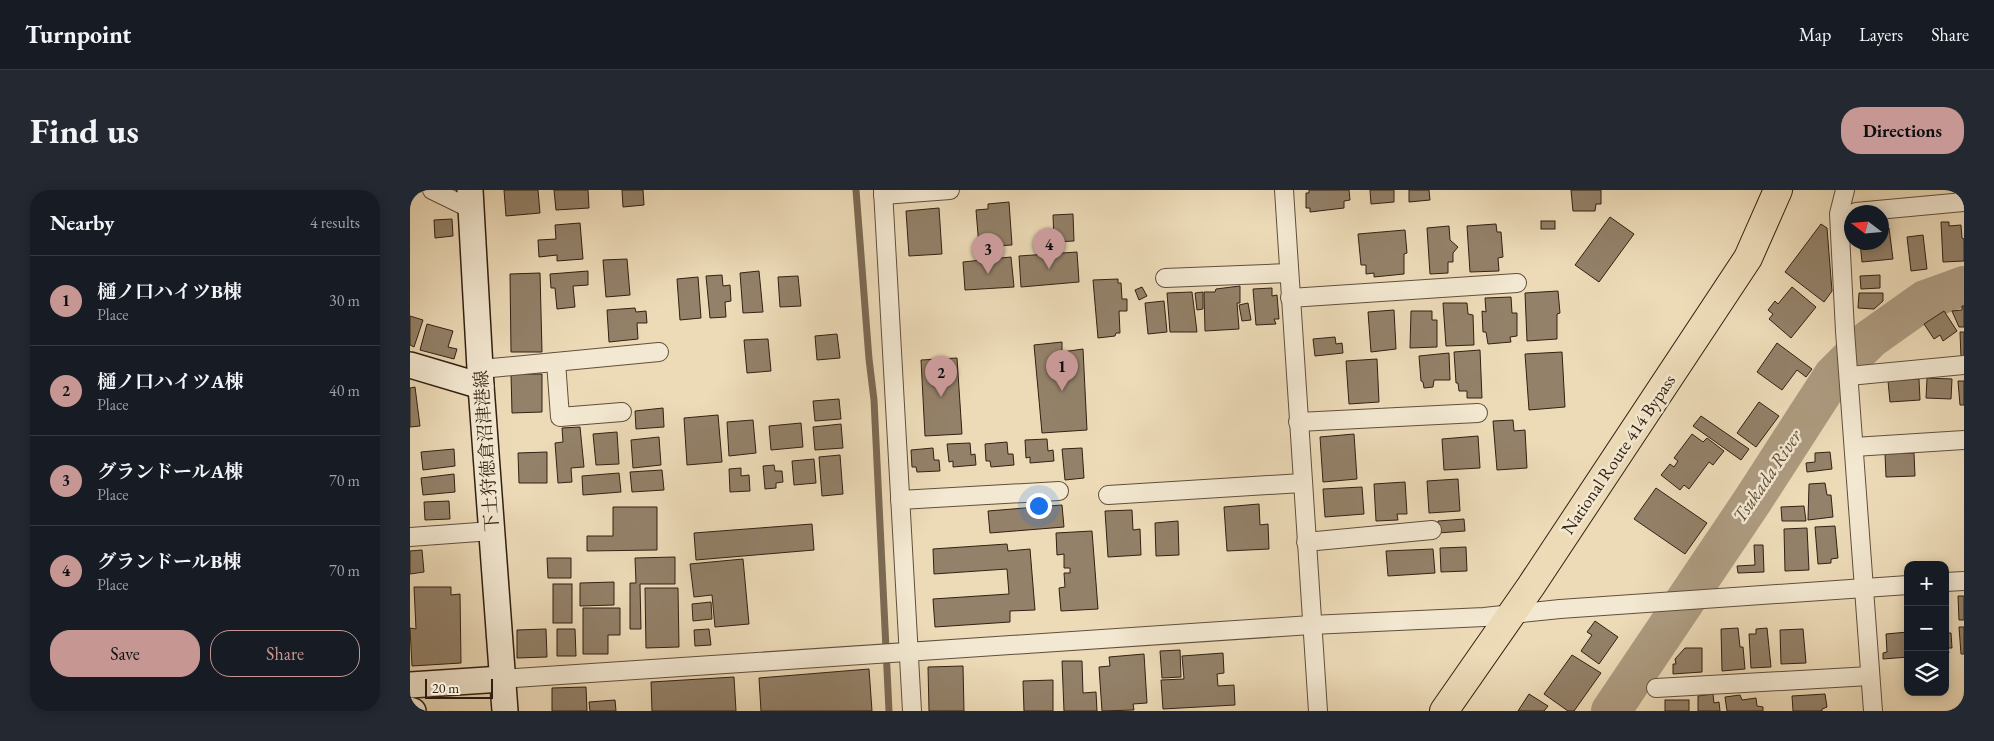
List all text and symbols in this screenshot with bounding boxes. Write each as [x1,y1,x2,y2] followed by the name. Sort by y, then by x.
[25,19,131,50] text: Turnpoint
[1799,23,1831,46] text: Map
[1859,23,1903,46] text: Layers
[1931,23,1969,46] text: Share
[1841,107,1964,154] button: Directions
[30,108,139,153] text: Find us
[1844,205,1889,250] north arrow
[50,209,114,236] text: Nearby
[310,212,360,233] text: 4 results
[1033,228,1065,269] pin: 4
[972,233,1004,274] pin: 3
[97,279,242,304] text: 樋ノ口ハイツB棟
[62,290,70,311] text: 1
[329,290,360,311] text: 30 m
[97,304,129,325] text: Place
[1046,350,1078,391] pin: 1
[925,356,957,397] pin: 2
[97,369,244,394] text: 樋ノ口ハイツA棟
[469,369,503,533] street label: 下土狩徳倉沼津港線
[1556,369,1680,538] street label: National Route 414 Bypass
[62,380,70,401] text: 2
[329,380,360,401] text: 40 m
[97,394,129,415] text: Place
[1727,424,1808,527] water label: Tsukada River
[97,459,243,484] text: グランドールA棟
[62,470,70,491] text: 3
[329,470,360,491] text: 70 m
[97,484,129,505] text: Place
[1026,493,1052,519] your location
[97,549,242,574] text: グランドールB棟
[62,560,70,581] text: 4
[329,560,360,581] text: 70 m
[1904,561,1949,696] map controls
[1904,561,1949,606] button: +
[97,574,129,595] text: Place
[1904,606,1949,651] button: −
[50,630,200,677] button: Save
[210,630,360,677] button: Share
[1904,651,1949,696] button: layers
[425,676,492,699] scale bar
[432,679,459,697] text: 20 m

